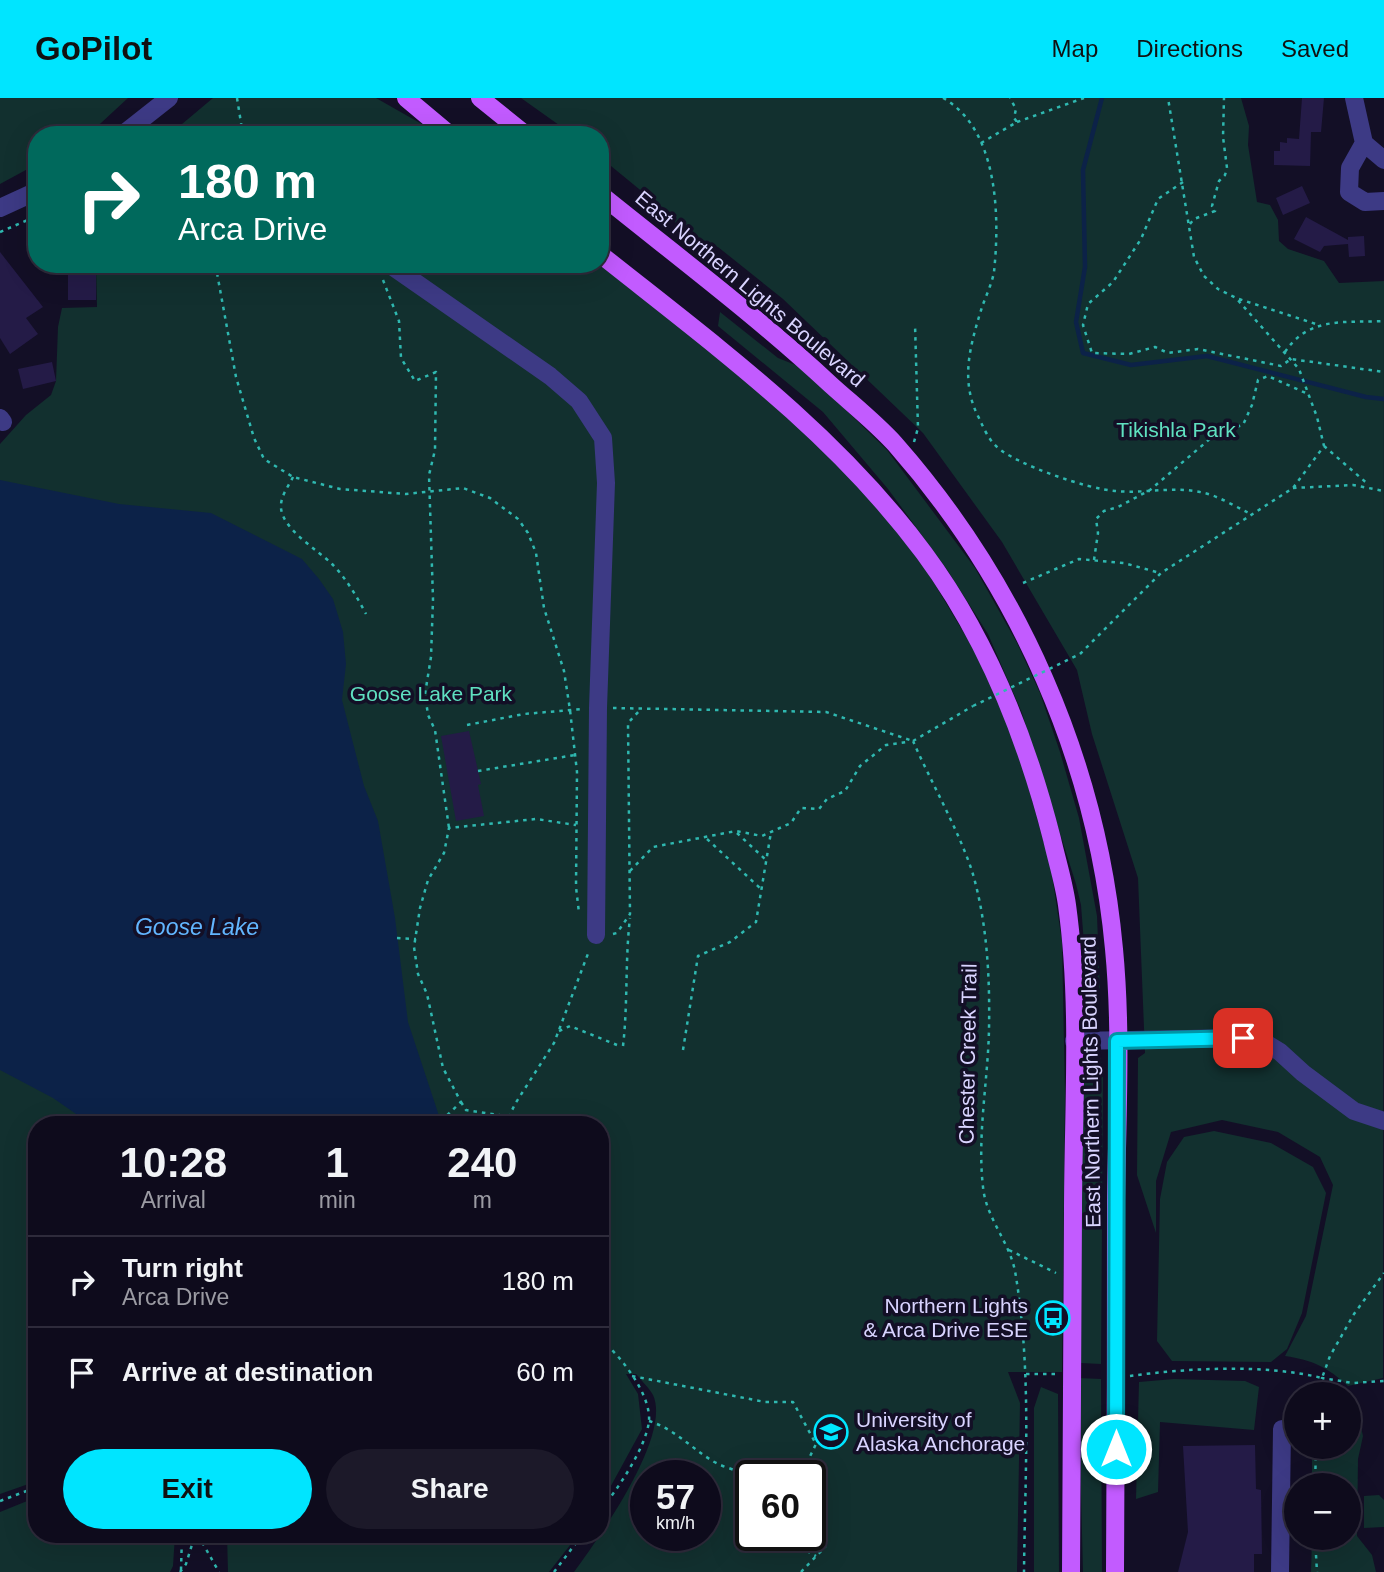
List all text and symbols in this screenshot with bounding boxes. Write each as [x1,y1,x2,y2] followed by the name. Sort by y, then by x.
[35,30,152,67] text: GoPilot
[1052,35,1098,62] text: Map
[1136,35,1243,62] text: Directions
[1281,35,1349,62] text: Saved
[63,154,154,245] icon: right
[178,154,317,208] text: 180 m
[631,186,869,391] street label: East Northern Lights Boulevard
[178,211,327,247] text: Arca Drive
[1116,418,1236,441] park label: Tikishla Park
[350,682,513,705] park label: Goose Lake Park
[135,914,259,940] water label: Goose Lake
[1076,936,1105,1228] street label: East Northern Lights Boulevard
[954,963,981,1145] street label: Chester Creek Trail
[1213,1008,1273,1068] pin
[1224,1019,1262,1057] icon: arrive
[120,1139,227,1186] text: 10:28
[325,1139,349,1186] text: 1
[447,1139,517,1186] text: 240
[141,1187,206,1213] text: Arrival
[319,1187,356,1213] text: min
[473,1187,492,1213] text: m
[122,1253,243,1283] text: Turn right
[63,1263,101,1301] icon: right
[502,1266,574,1296] text: 180 m
[122,1284,229,1310] text: Arca Drive
[863,1294,1028,1341] place label: Northern Lights & Arca Drive ESE
[1034,1299,1072,1337] bus stop icon: Northern Lights & Arca Drive ESE
[63,1354,101,1392] icon: arrive
[122,1357,373,1387] text: Arrive at destination
[516,1357,574,1387] text: 60 m
[1284,1382,1361,1550] map controls
[1284,1382,1361,1459] button: +
[856,1408,1025,1455] place label: University of Alaska Anchorage
[1079,1412,1153,1486] position arrow
[812,1413,850,1451] school or university icon: University of Alaska Anchorage
[63,1449,312,1529] button: Exit
[326,1449,574,1529] button: Share
[735,1460,826,1551] speed limit sign: 60
[1284,1473,1361,1550] button: −
[656,1477,695,1516] text: 57
[656,1513,695,1533] text: km/h

